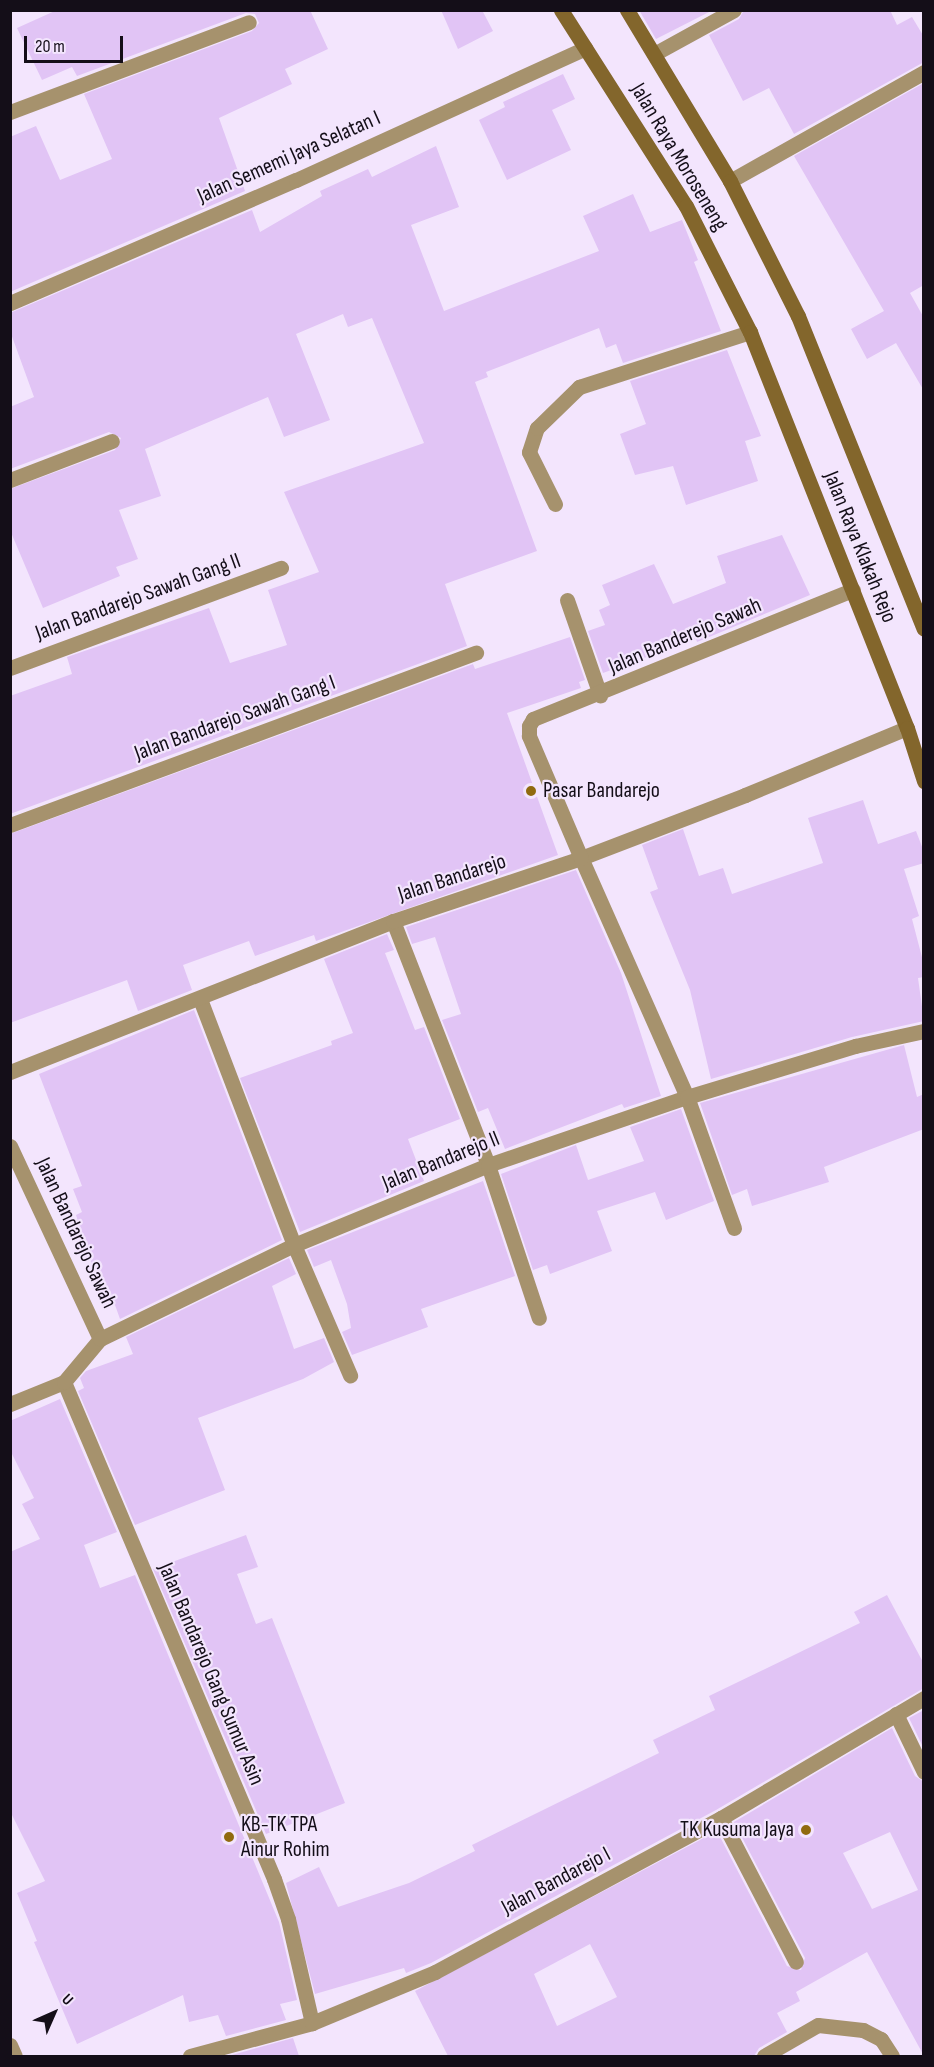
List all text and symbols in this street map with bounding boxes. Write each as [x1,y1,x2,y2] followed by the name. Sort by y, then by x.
[27,24,126,62] scale bar
[35,36,65,57] text: 20 m
[625,79,733,235] street label: Jalan Raya Moroseneng
[193,105,385,209] street label: Jalan Sememi Jaya Selatan I
[818,467,902,627] street label: Jalan Raya Klakah Rejo
[32,548,244,646] street label: Jalan Bandarejo Sawah Gang II
[605,592,765,680] street label: Jalan Banderejo Sawah
[131,669,339,767] street label: Jalan Bandarejo Sawah Gang I
[543,778,660,804] place label: Pasar Bandarejo
[524,784,538,798] marker: Pasar Bandarejo
[395,848,509,908] street label: Jalan Bandarejo
[379,1126,503,1196] street label: Jalan Bandarejo II
[30,1154,122,1312] street label: Jalan Bandarejo Sawah
[152,1559,270,1789] street label: Jalan Bandarejo Gang Sumur Asin
[241,1811,330,1862] place label: KB-TK TPA Ainur Rohim
[680,1817,794,1843] place label: TK Kusuma Jaya
[799,1823,813,1837] marker: TK Kusuma Jaya
[222,1830,236,1844] marker: KB-TK TPA Ainur Rohim
[497,1841,615,1921] street label: Jalan Bandarejo I
[24,1983,84,2043] north arrow
[57,1990,77,2010] text: U

